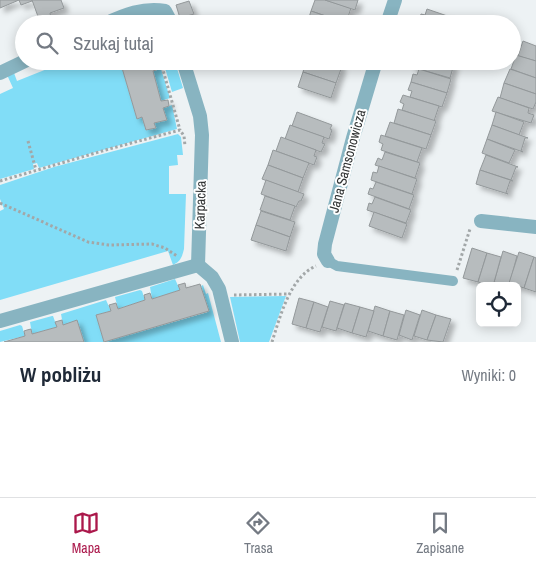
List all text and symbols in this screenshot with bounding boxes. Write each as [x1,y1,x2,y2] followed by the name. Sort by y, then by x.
[15,15,521,70] search box
[33,29,61,57] icon: search
[73,30,154,56] text: Szukaj tutaj
[325,107,370,214] street label: Jana Samsonowicza
[190,180,210,230] street label: Karpacka
[476,282,521,327] map controls
[476,282,521,327] button: locate
[20,360,101,389] text: W pobliżu
[461,364,516,386] text: Wyniki: 0
[72,509,100,557] tab: Mapa
[244,509,273,557] tab: Trasa
[416,509,464,557] tab: Zapisane

